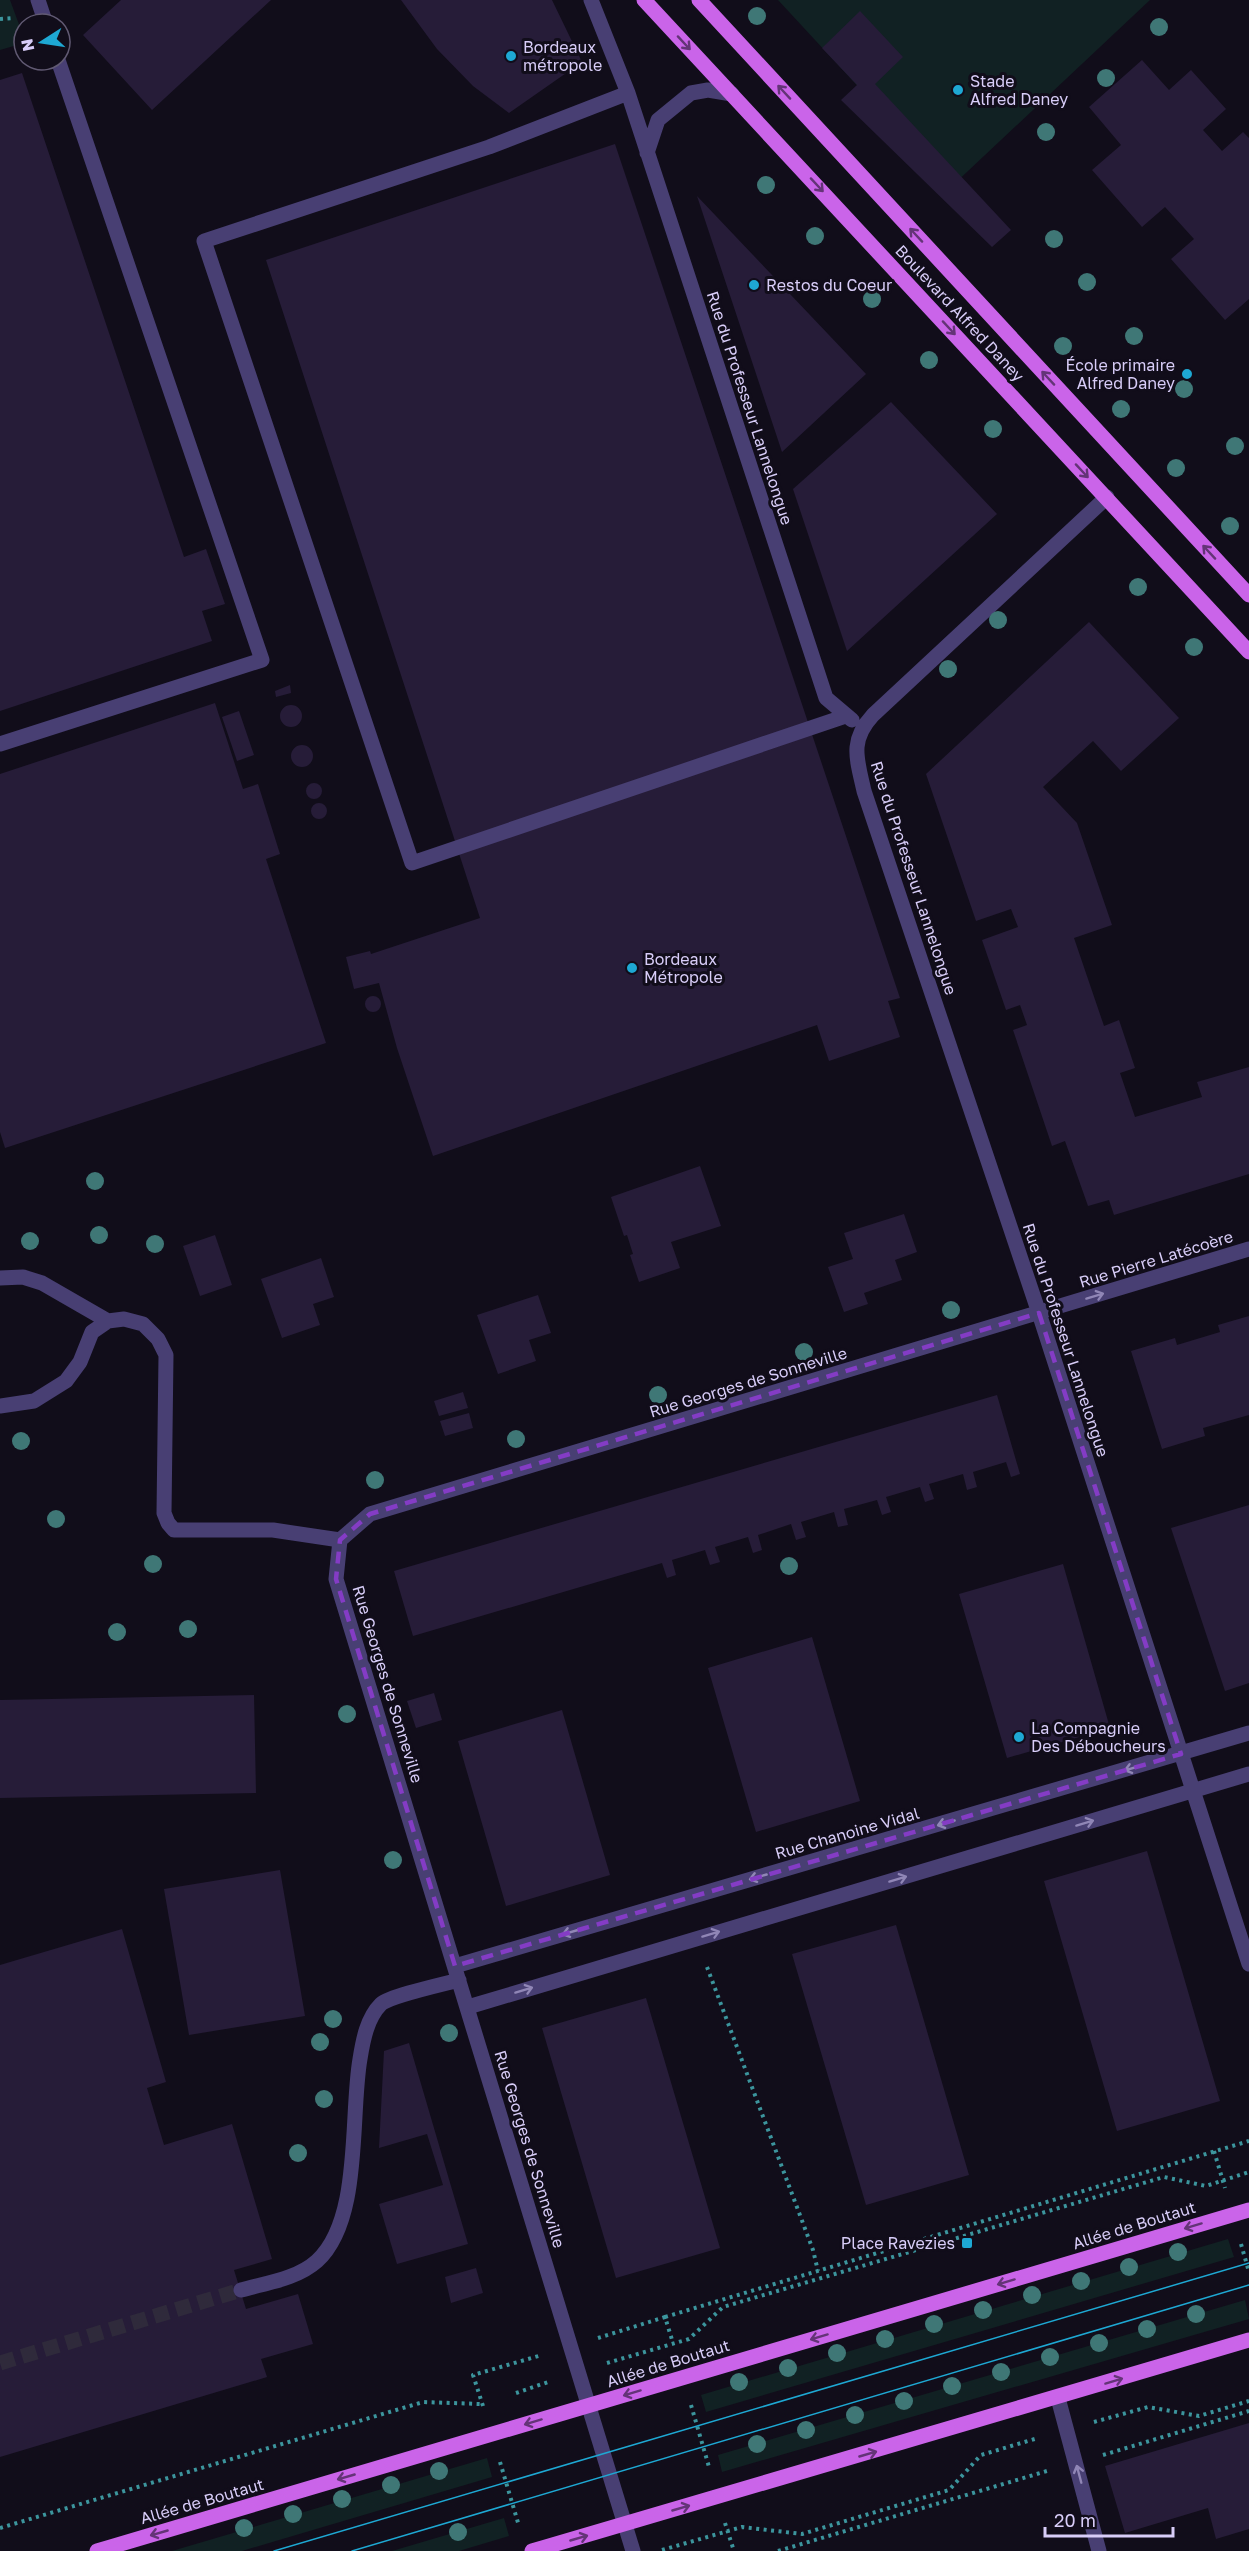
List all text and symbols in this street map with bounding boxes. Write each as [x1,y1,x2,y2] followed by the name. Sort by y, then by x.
[12,12,72,72] north arrow
[676,35,691,50] one-way arrow
[16,37,38,53] text: N
[523,37,602,75] place label: Bordeaux métropole
[504,49,518,63] marker: Bordeaux métropole
[970,71,1068,109] place label: Stade Alfred Daney
[951,83,965,97] marker: Stade Alfred Daney
[777,84,791,99] one-way arrow
[809,178,824,193] one-way arrow
[909,227,923,242] one-way arrow
[891,241,1029,386] street label: Boulevard Alfred Daney
[766,275,892,295] place label: Restos du Coeur
[747,278,761,292] marker: Restos du Coeur
[703,289,797,527] street label: Rue du Professeur Lannelongue
[942,320,956,335] one-way arrow
[1066,355,1175,393] place label: École primaire Alfred Daney
[1180,367,1194,381] marker: École primaire Alfred Daney
[1042,371,1056,386] one-way arrow
[1075,463,1089,478] one-way arrow
[1202,545,1216,560] one-way arrow
[867,759,961,997] street label: Rue du Professeur Lannelongue
[644,949,723,987] place label: Bordeaux Métropole
[625,961,639,975] marker: Bordeaux Métropole
[1019,1221,1113,1459] street label: Rue du Professeur Lannelongue
[1077,1226,1235,1292] street label: Rue Pierre Latécoère
[1085,1290,1104,1301] one-way arrow
[647,1342,849,1422] street label: Rue Georges de Sonneville
[348,1583,428,1785] street label: Rue Georges de Sonneville
[1031,1718,1166,1756] place label: La Compagnie Des Déboucheurs
[1012,1730,1026,1744] marker: La Compagnie Des Déboucheurs
[1124,1763,1143,1774] one-way arrow
[773,1803,921,1863] street label: Rue Chanoine Vidal
[1075,1817,1094,1828] one-way arrow
[937,1818,956,1829] one-way arrow
[749,1872,768,1883] one-way arrow
[888,1873,907,1884] one-way arrow
[562,1927,581,1938] one-way arrow
[701,1928,720,1939] one-way arrow
[514,1984,533,1995] one-way arrow
[490,2048,570,2250] street label: Rue Georges de Sonneville
[1070,2197,1198,2253] street label: Allée de Boutaut
[1184,2221,1203,2232] one-way arrow
[841,2233,955,2253] place label: Place Ravezies
[960,2236,974,2250] marker: Place Ravezies
[997,2277,1016,2288] one-way arrow
[810,2332,829,2343] one-way arrow
[604,2335,732,2391] street label: Allée de Boutaut
[1104,2375,1123,2386] one-way arrow
[623,2388,642,2399] one-way arrow
[524,2417,543,2428] one-way arrow
[858,2448,877,2459] one-way arrow
[1073,2465,1084,2484] one-way arrow
[337,2472,356,2483] one-way arrow
[138,2474,266,2528] street label: Allée de Boutaut
[1045,2500,1172,2538] scale bar
[671,2502,690,2514] one-way arrow
[1054,2509,1096,2531] text: 20 m
[150,2528,169,2539] one-way arrow
[569,2531,588,2543] one-way arrow

